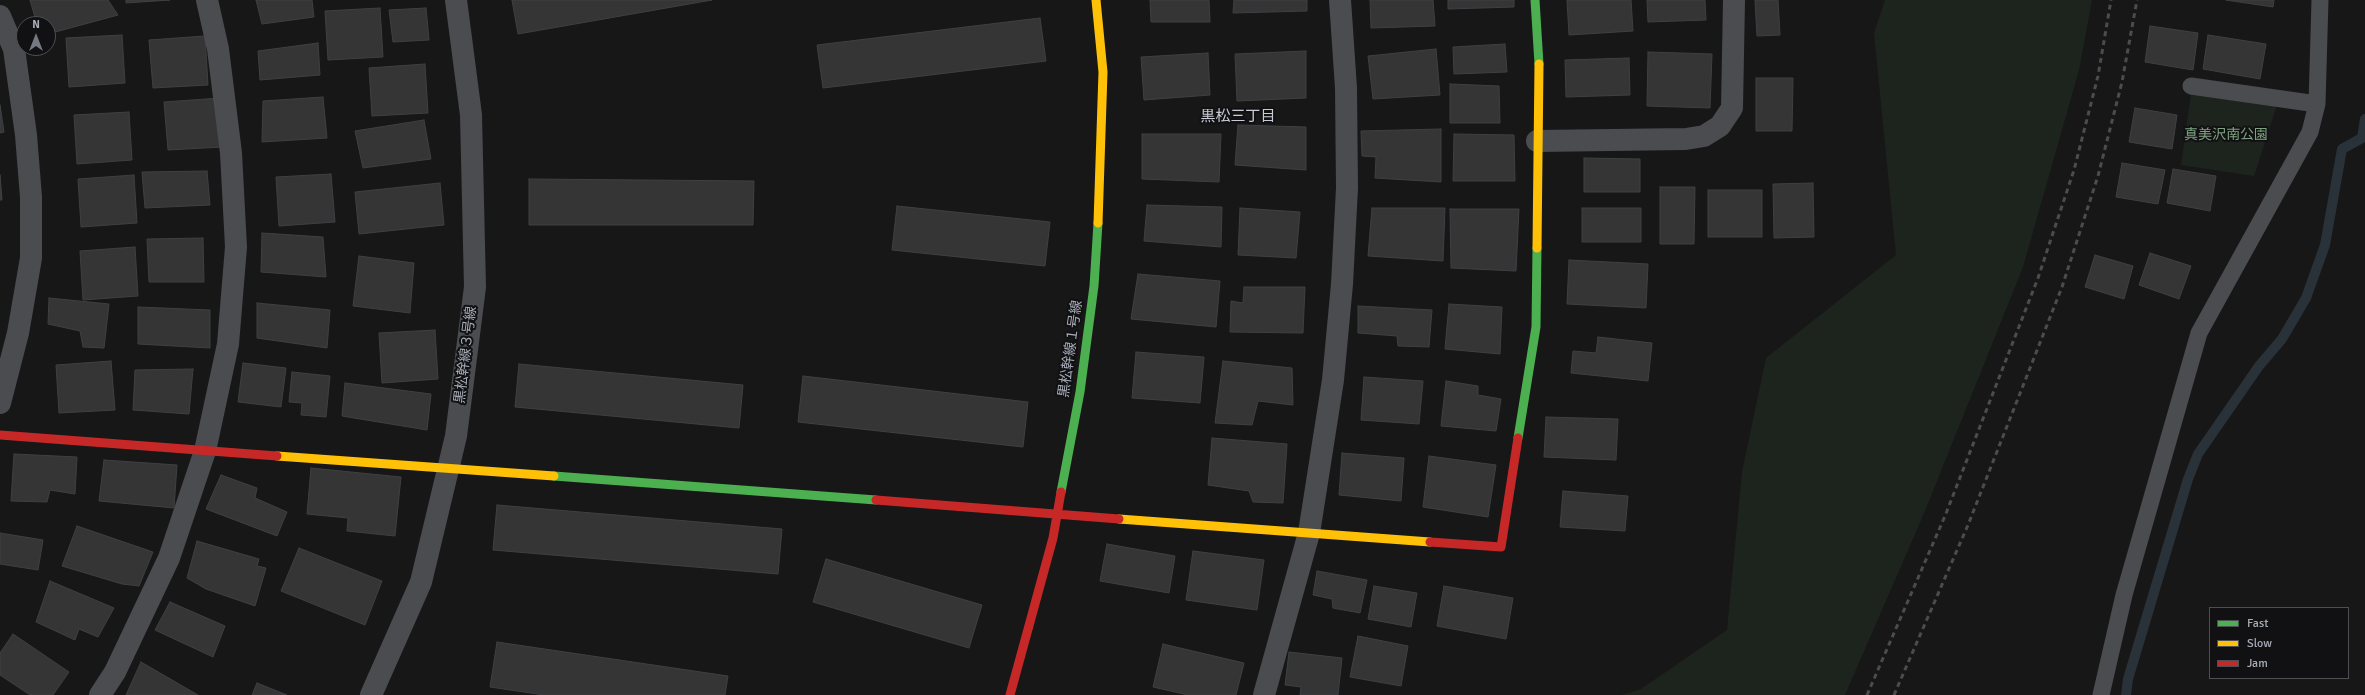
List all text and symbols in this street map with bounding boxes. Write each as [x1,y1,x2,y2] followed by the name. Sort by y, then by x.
[16,16,56,56] north arrow
[32,18,40,31] text: N
[1201,108,1275,126] district label: 黒松三丁目
[2184,127,2268,143] park label: 真美沢南公園
[1056,299,1086,399] street label: 黒松幹線１号線
[452,305,480,405] street label: 黒松幹線３号線
[2209,607,2349,679] legend
[2247,616,2268,631] text: Fast
[2247,636,2272,651] text: Slow
[2247,656,2268,671] text: Jam

